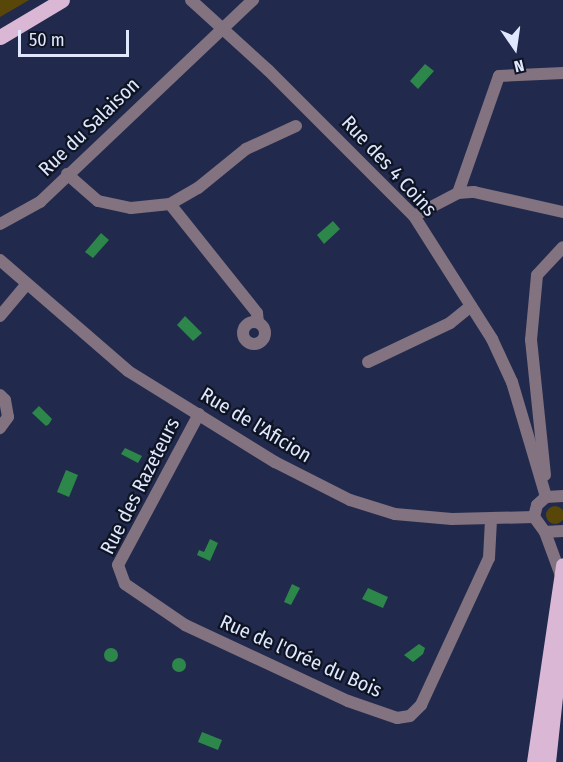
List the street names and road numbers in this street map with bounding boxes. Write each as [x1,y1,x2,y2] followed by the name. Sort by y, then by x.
[34,73,144,181] street label: Rue du Salaison
[336,111,442,221] street label: Rue des 4 Coins
[196,382,316,468] street label: Rue de l'Aficion
[95,414,185,558] street label: Rue des Razeteurs
[216,610,386,702] street label: Rue de l'Orée du Bois

